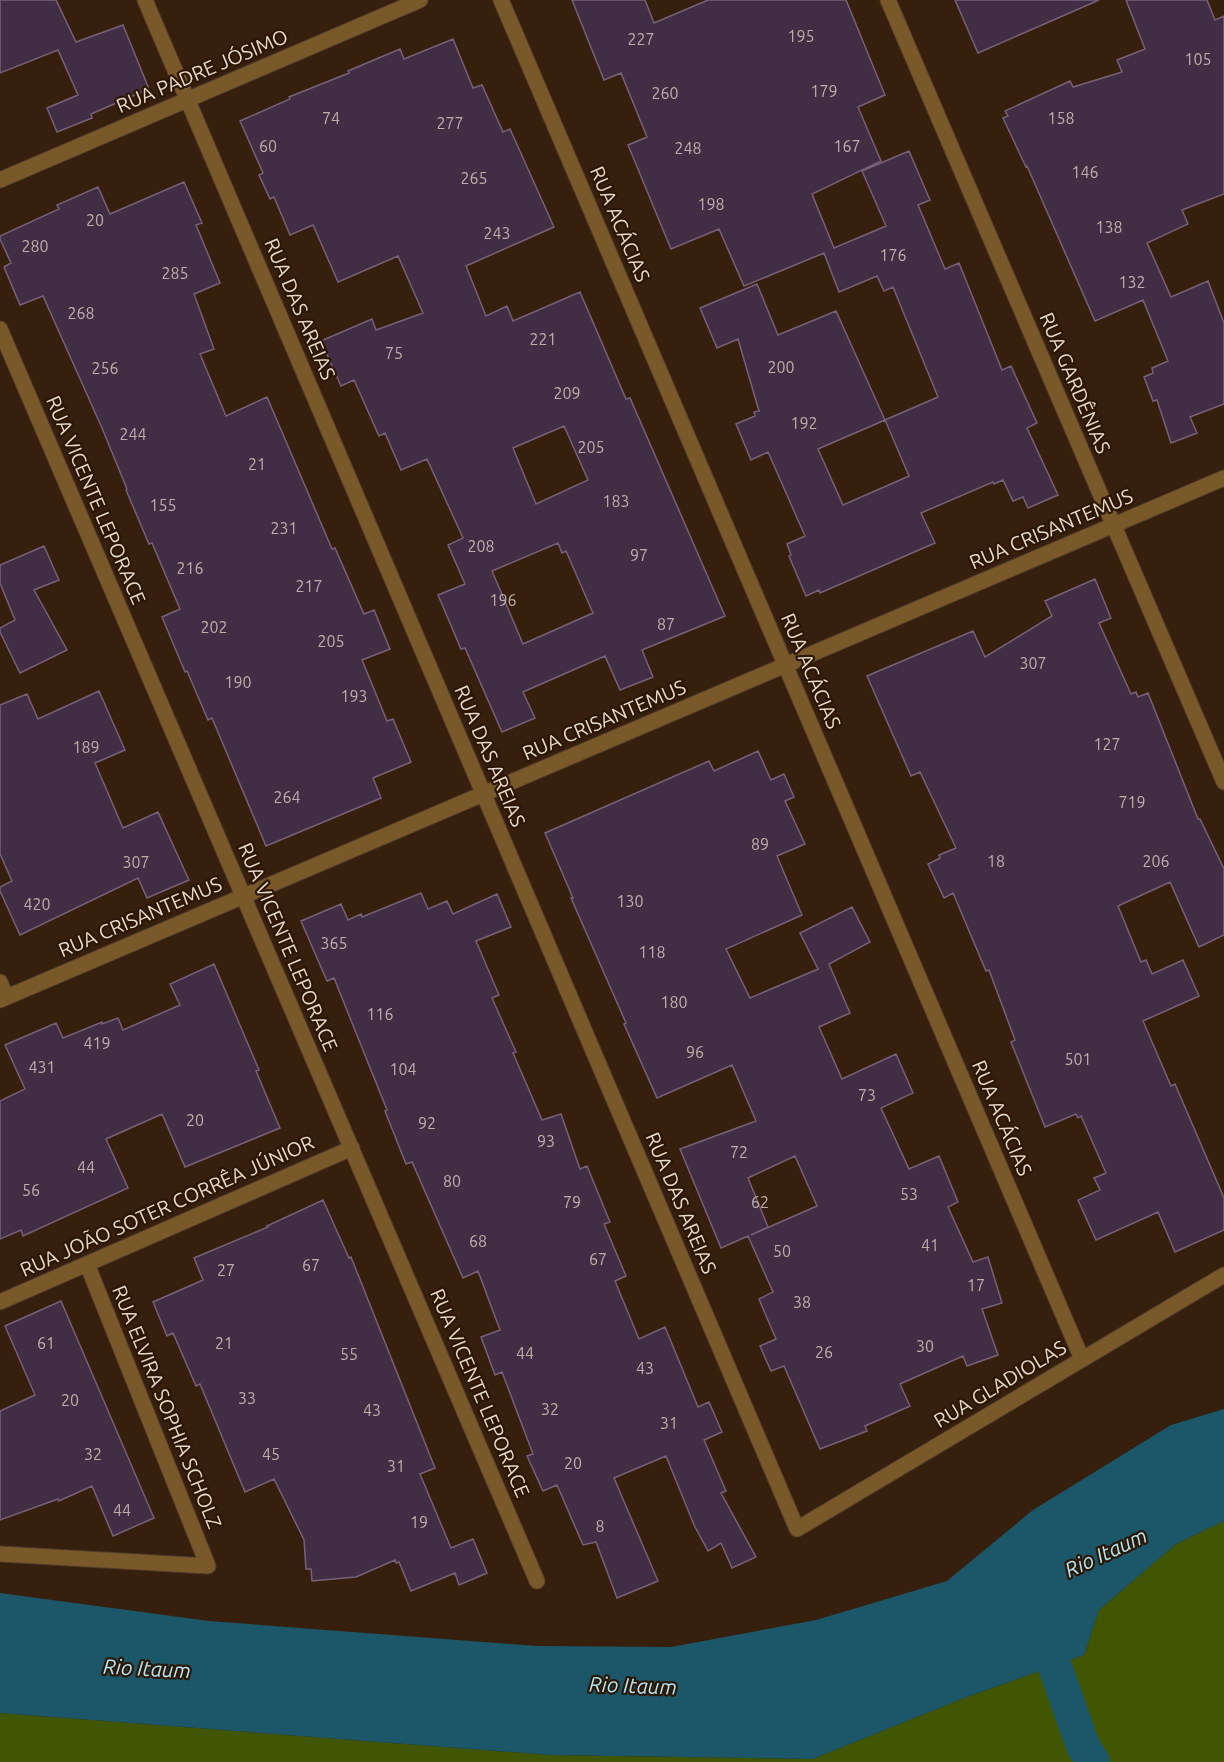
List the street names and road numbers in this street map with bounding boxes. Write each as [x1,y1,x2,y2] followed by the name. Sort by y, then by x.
[113,24,291,117] street label: RUA PADRE JÓSIMO
[586,163,655,285] street label: RUA ACÁCIAS
[260,235,341,383] street label: RUA DAS AREIAS
[1035,309,1116,457] street label: RUA GARDÊNIAS
[42,392,151,608] street label: RUA VICENTE LEPORACE
[966,484,1136,573] street label: RUA CRISANTEMUS
[777,610,846,732] street label: RUA ACÁCIAS
[519,675,689,764] street label: RUA CRISANTEMUS
[450,682,531,830] street label: RUA DAS AREIAS
[234,839,343,1055] street label: RUA VICENTE LEPORACE
[55,872,225,961] street label: RUA CRISANTEMUS
[968,1057,1037,1179] street label: RUA ACÁCIAS
[641,1129,722,1277] street label: RUA DAS AREIAS
[16,1130,317,1281] street label: RUA JOÃO SOTER CORRÊA JÚNIOR
[108,1282,227,1532] street label: RUA ELVIRA SOPHIA SCHOLZ
[426,1285,535,1501] street label: RUA VICENTE LEPORACE
[930,1335,1070,1432] street label: RUA GLADIOLAS

